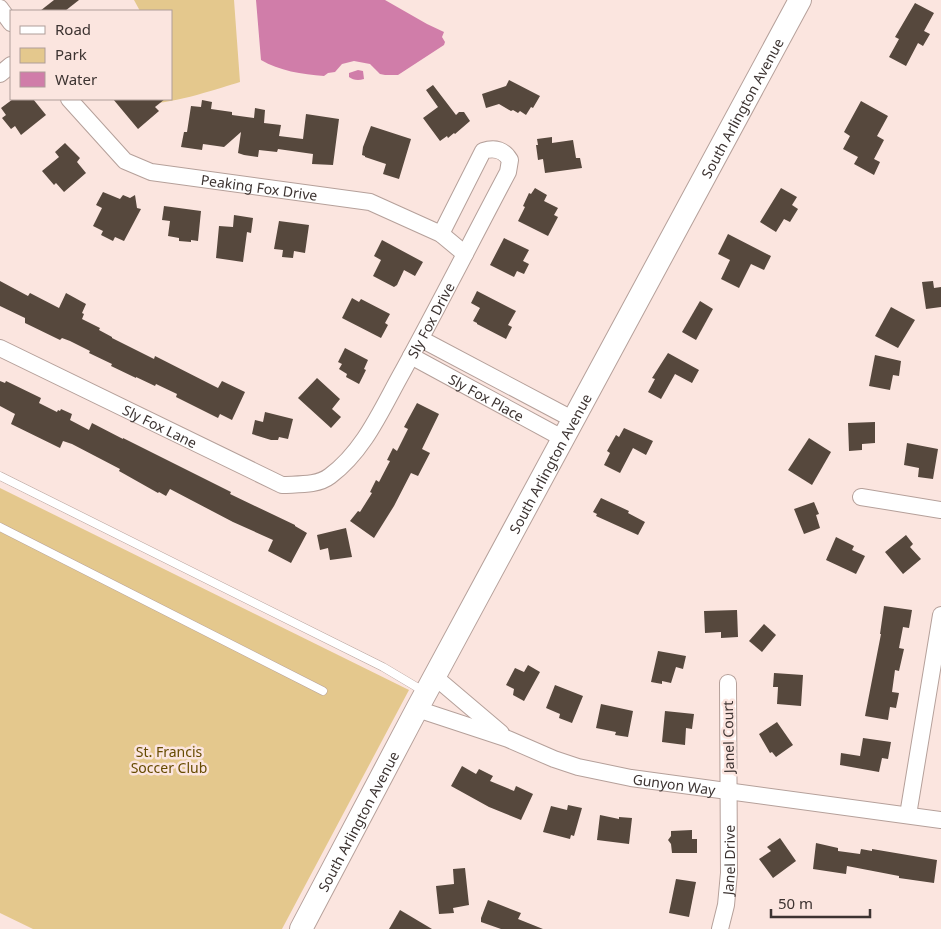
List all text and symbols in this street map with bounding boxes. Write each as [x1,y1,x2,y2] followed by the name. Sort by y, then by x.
[10,10,172,100] legend
[55,19,91,39] text: Road
[696,34,787,181] street label: South Arlington Avenue
[55,44,87,64] text: Park
[55,69,97,89] text: Water
[200,169,319,204] street label: Peaking Fox Drive
[402,279,458,361] street label: Sly Fox Drive
[445,369,528,425] street label: Sly Fox Place
[504,390,595,537] street label: South Arlington Avenue
[120,400,200,452] street label: Sly Fox Lane
[718,701,738,775] street label: Janel Court
[131,742,207,777] park label: St. Francis Soccer Club
[313,747,403,895] street label: South Arlington Avenue
[632,769,718,799] street label: Gunyon Way
[717,825,739,898] street label: Janel Drive
[771,886,870,918] scale bar
[778,893,813,913] text: 50 m

